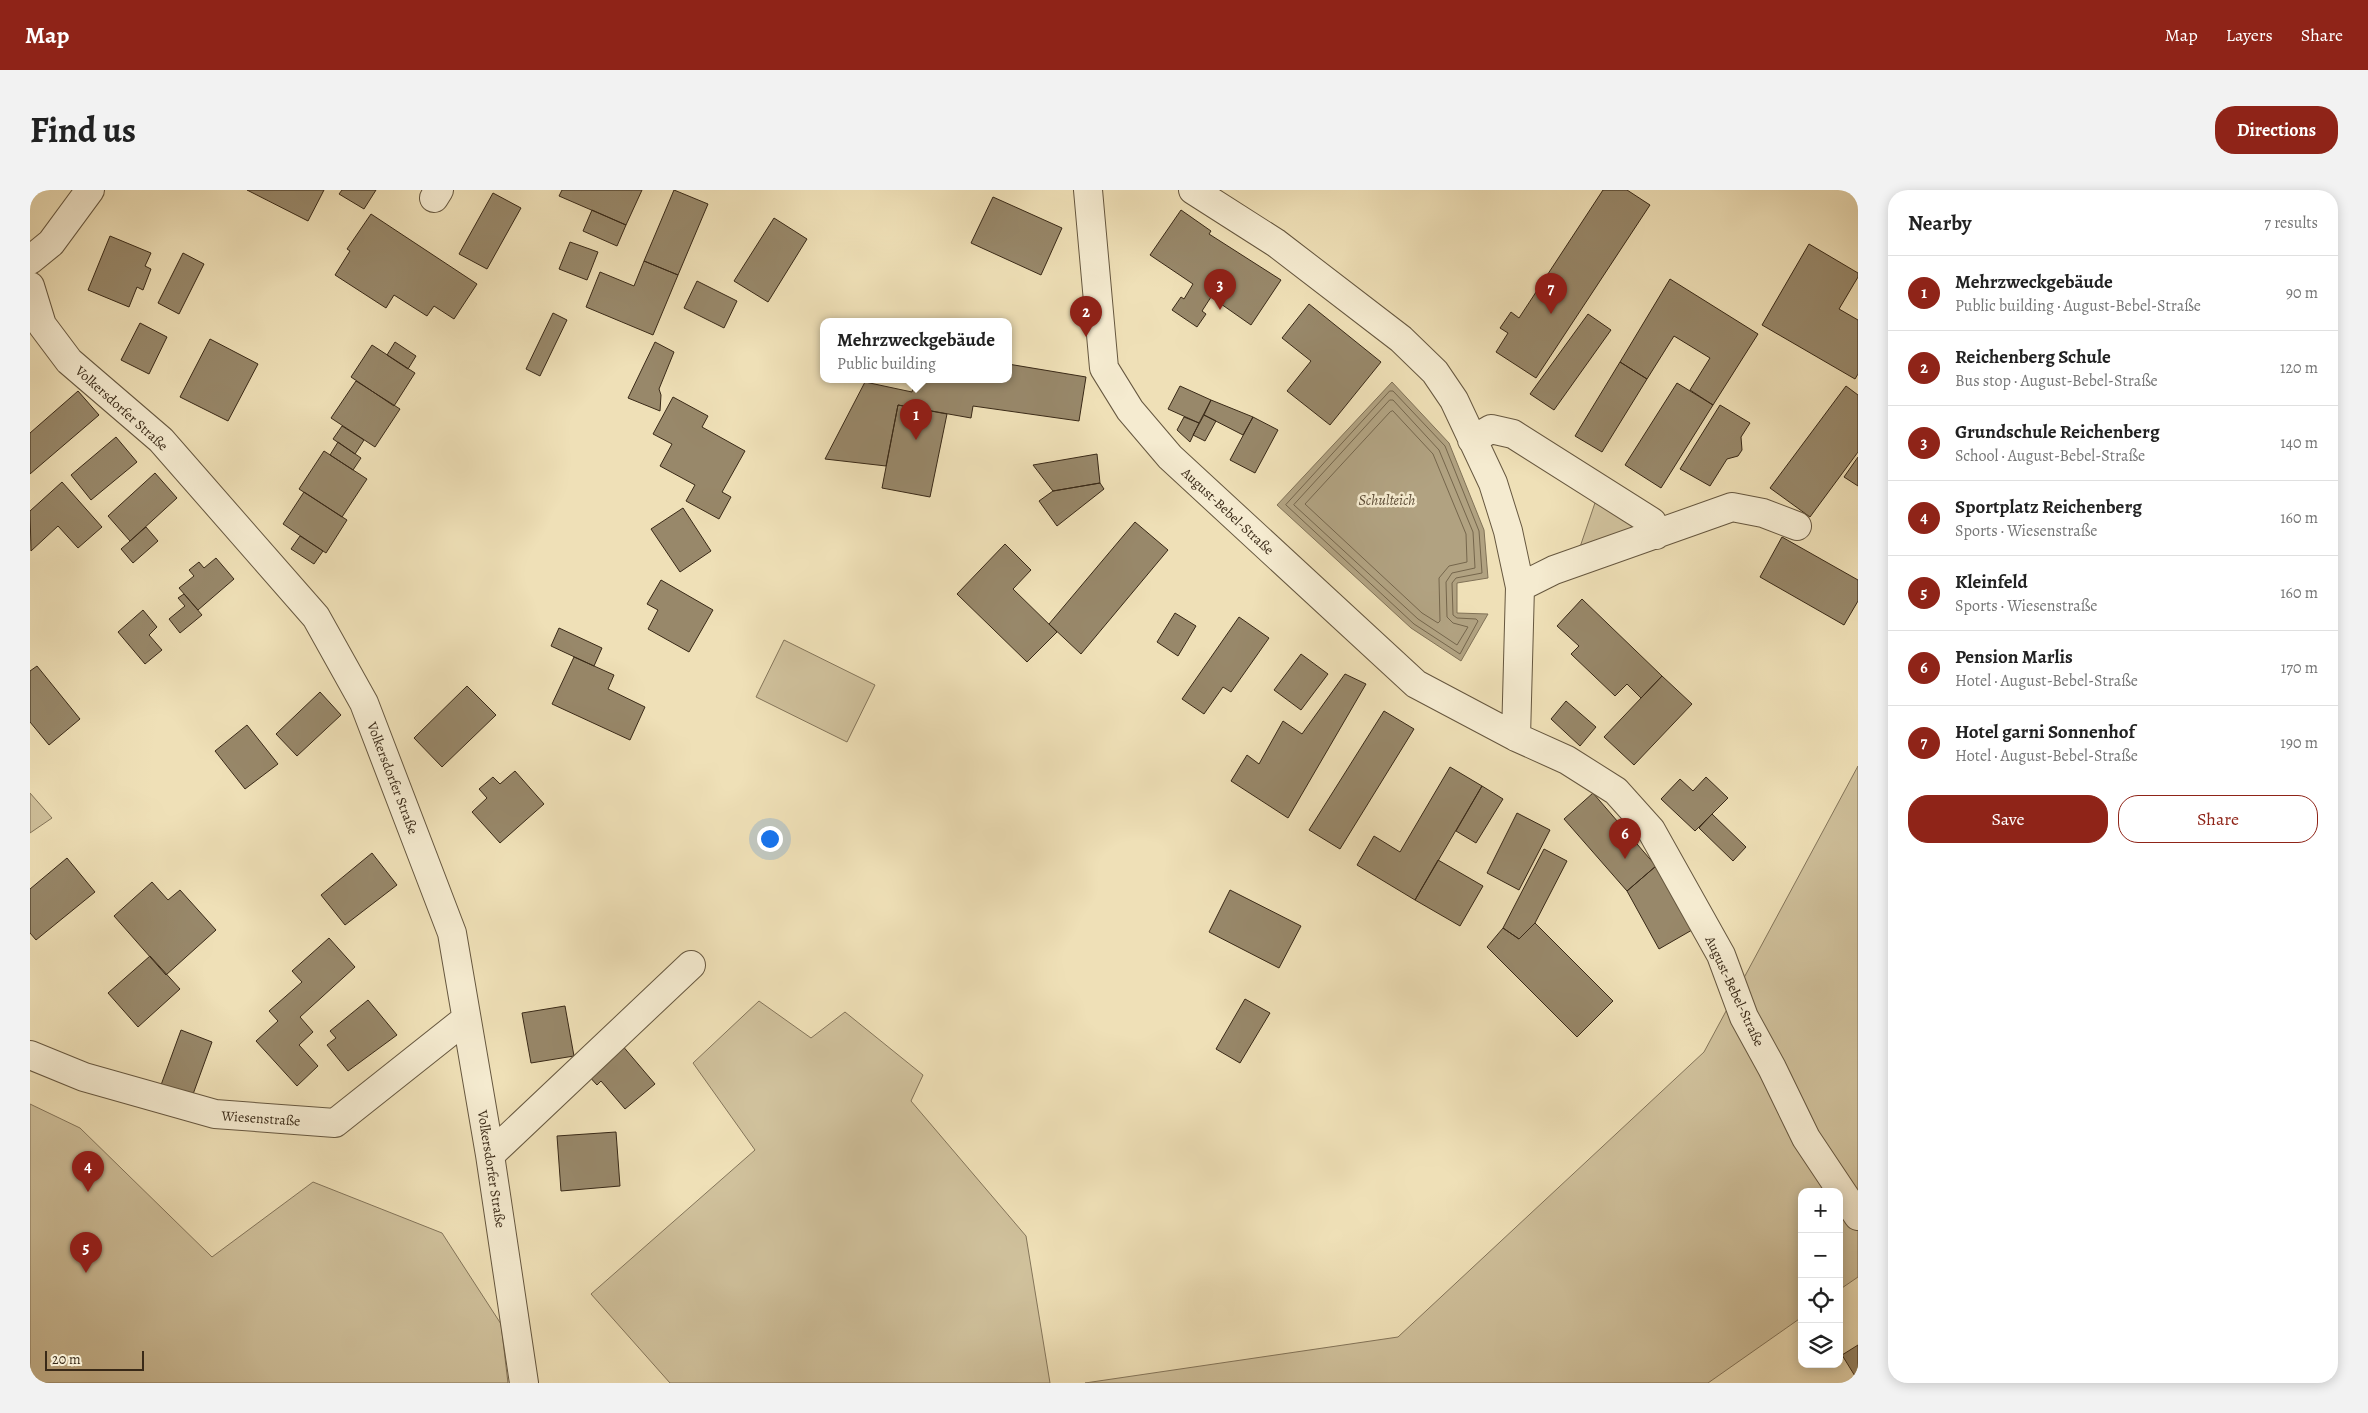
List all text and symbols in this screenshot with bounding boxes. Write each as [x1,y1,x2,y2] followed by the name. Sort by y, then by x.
[25,19,69,51] text: Map
[2165,23,2198,47] text: Map
[2226,23,2273,47] text: Layers
[2301,23,2343,47] text: Share
[30,106,136,154] text: Find us
[2215,106,2338,154] button: Directions
[1908,209,1971,237] text: Nearby
[2264,212,2318,234] text: 7 results
[1204,269,1236,310] pin: 3
[1955,269,2113,295] text: Mehrzweckgebäude
[1535,273,1567,314] pin: 7
[1921,282,1927,304] text: 1
[2286,282,2318,304] text: 90 m
[1955,295,2201,317] text: Public building · August-Bebel-Straße
[1070,296,1102,337] pin: 2
[820,318,1012,383] popup
[837,327,995,353] text: Mehrzweckgebäude
[1955,344,2111,370] text: Reichenberg Schule
[837,353,936,375] text: Public building
[1920,357,1928,379] text: 2
[2280,357,2318,379] text: 120 m
[70,361,172,455] street label: Volkersdorfer Straße
[1955,370,2158,392] text: Bus stop · August-Bebel-Straße
[900,399,932,440] pin: 1
[1955,419,2160,445] text: Grundschule Reichenberg
[1921,432,1927,454] text: 3
[2280,432,2318,454] text: 140 m
[1955,445,2145,467] text: School · August-Bebel-Straße
[1177,463,1278,559] street label: August-Bebel-Straße
[1359,490,1415,510] water label: Schulteich
[1955,494,2142,520] text: Sportplatz Reichenberg
[1920,507,1928,529] text: 4
[2280,507,2318,529] text: 160 m
[1955,520,2097,542] text: Sports · Wiesenstraße
[1955,569,2028,595] text: Kleinfeld
[1921,582,1927,604] text: 5
[2280,582,2318,604] text: 160 m
[1955,595,2097,617] text: Sports · Wiesenstraße
[1955,644,2073,670] text: Pension Marlis
[1920,657,1928,679] text: 6
[2281,657,2318,679] text: 170 m
[1955,670,2138,692] text: Hotel · August-Bebel-Straße
[362,718,423,837] street label: Volkersdorfer Straße
[1955,719,2135,745] text: Hotel garni Sonnenhof
[1921,732,1927,754] text: 7
[2280,732,2318,754] text: 190 m
[1955,745,2138,767] text: Hotel · August-Bebel-Straße
[1908,795,2108,843] button: Save
[2118,795,2318,843] button: Share
[1609,818,1641,859] pin: 6
[757,826,783,852] your location
[1700,932,1769,1050] street label: August-Bebel-Straße
[220,1106,301,1131] street label: Wiesenstraße
[473,1108,510,1229] street label: Volkersdorfer Straße
[72,1151,104,1192] pin: 4
[1798,1188,1843,1368] map controls
[1798,1188,1843,1233] button: +
[70,1232,102,1273] pin: 5
[1798,1233,1843,1278] button: −
[1798,1278,1843,1323] button: locate
[1798,1323,1843,1368] button: layers
[45,1348,144,1371] scale bar
[52,1350,81,1369] text: 20 m

